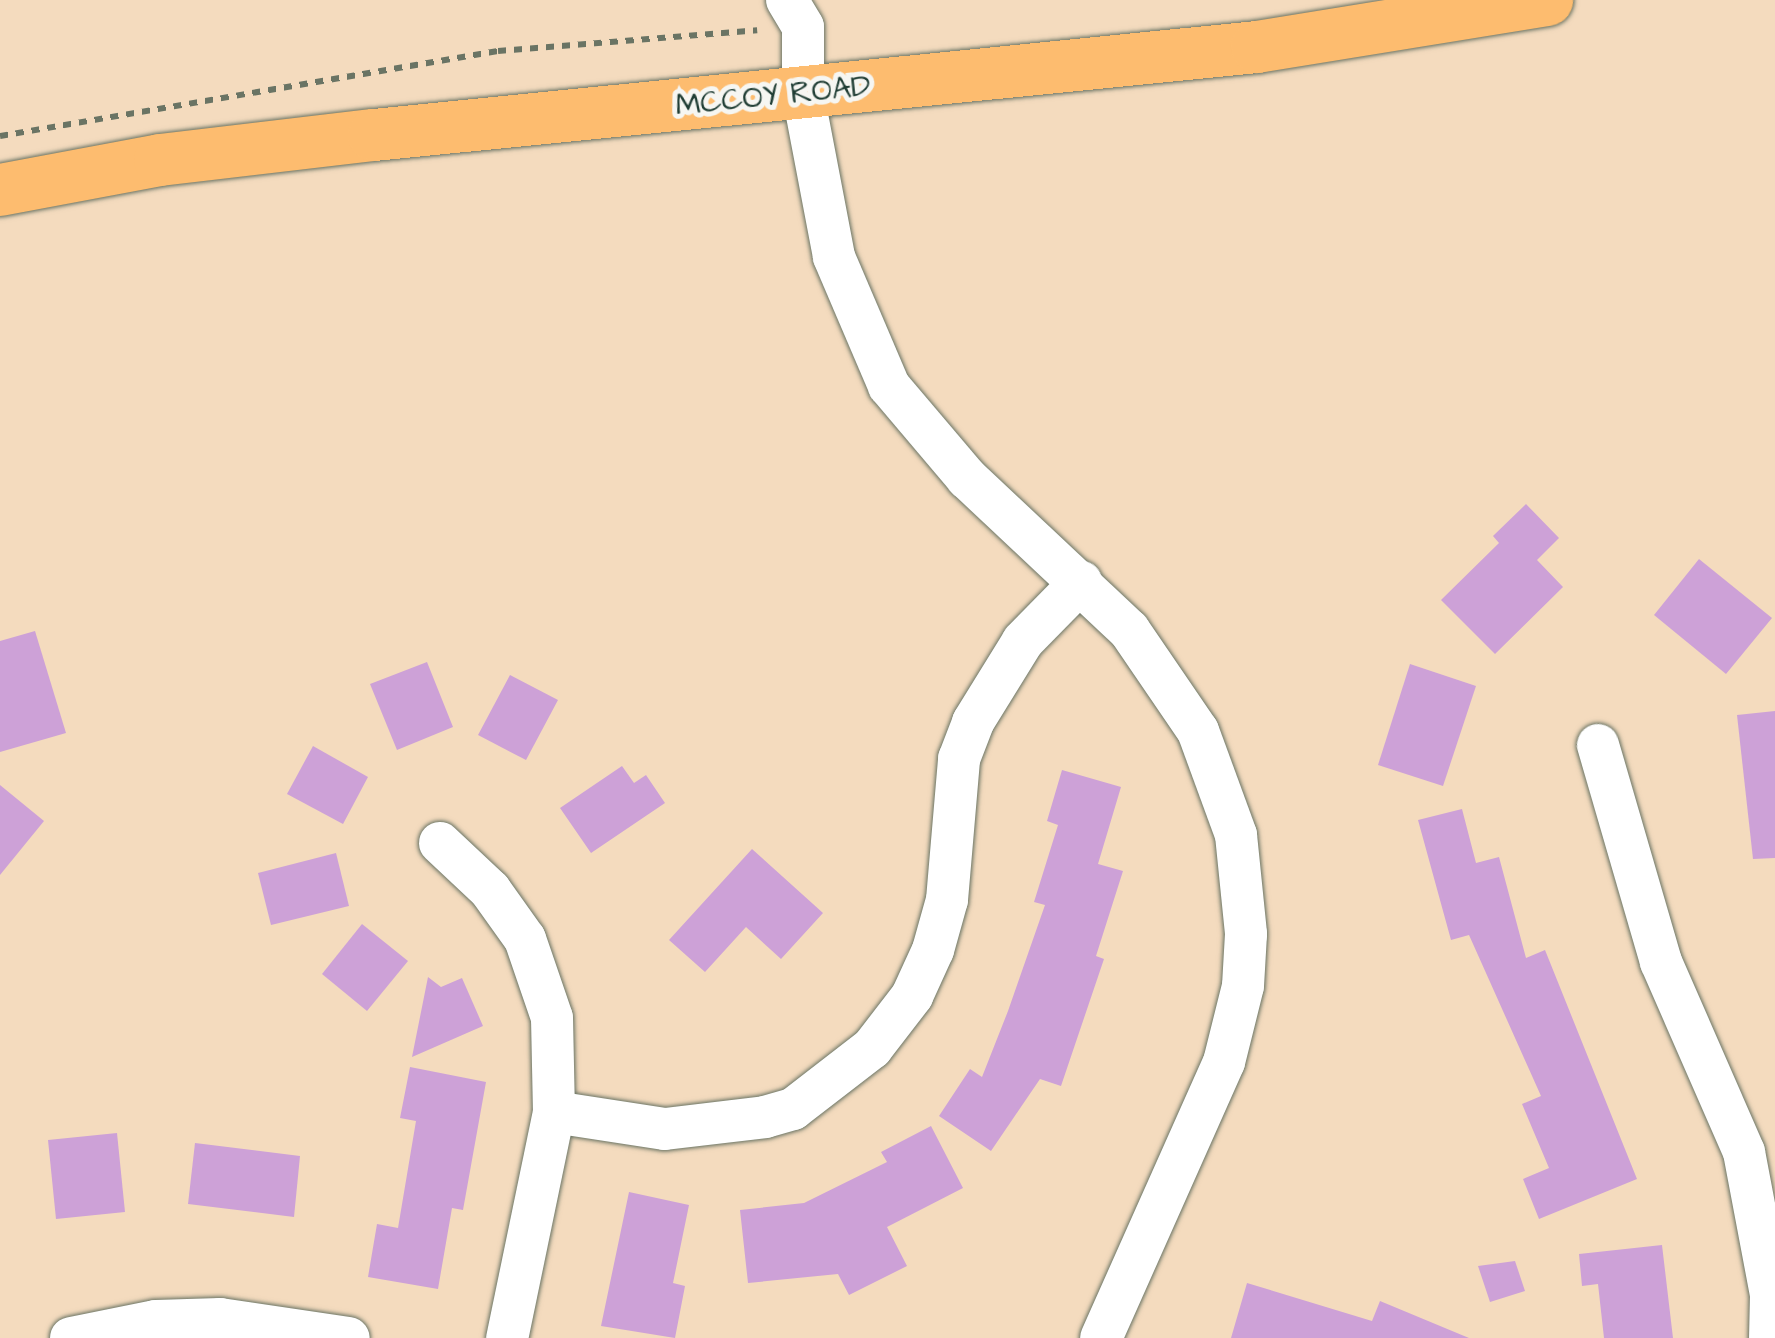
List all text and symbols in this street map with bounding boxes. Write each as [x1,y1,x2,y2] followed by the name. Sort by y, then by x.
[674,68,872,124] street label: MCCOY ROAD

